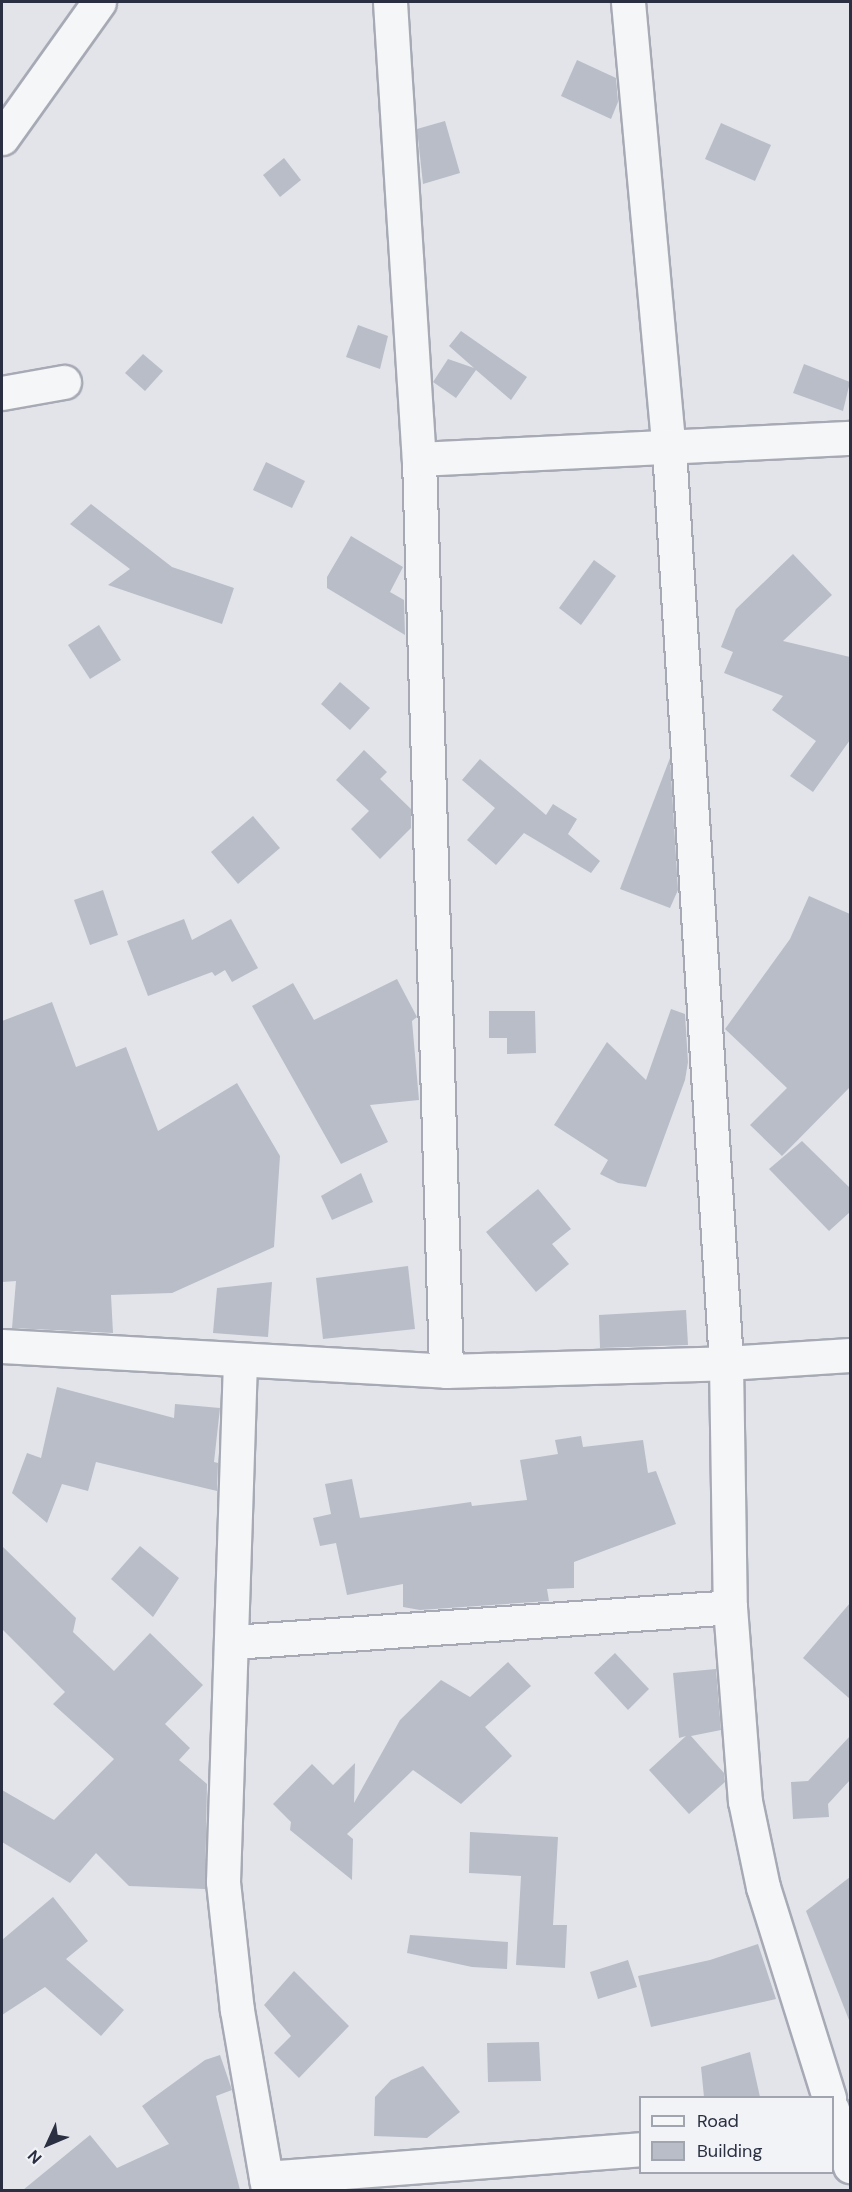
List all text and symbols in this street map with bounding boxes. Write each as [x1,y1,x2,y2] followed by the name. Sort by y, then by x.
[639,2096,834,2174] legend
[697,2109,739,2133] text: Road
[18,2114,78,2174] north arrow
[697,2139,762,2163] text: Building
[23,2145,46,2168] text: N

